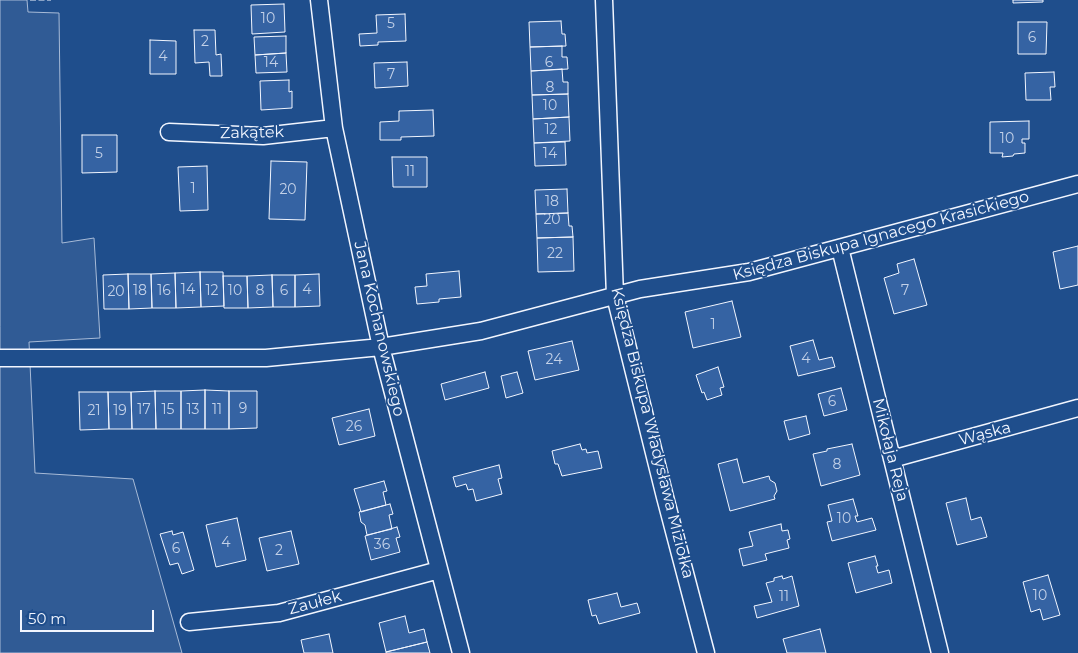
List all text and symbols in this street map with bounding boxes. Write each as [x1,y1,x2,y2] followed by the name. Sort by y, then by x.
[261,11,275,27] house number: 10
[387,16,395,32] house number: 5
[1028,30,1036,46] house number: 6
[201,34,209,50] house number: 2
[158,49,168,65] house number: 4
[264,55,278,71] house number: 14
[545,55,553,71] house number: 6
[387,67,395,83] house number: 7
[546,80,554,96] house number: 8
[543,98,557,114] house number: 10
[544,122,558,138] house number: 12
[220,123,284,143] street label: Zakątek
[1000,131,1014,147] house number: 10
[95,146,103,162] house number: 5
[543,146,557,162] house number: 14
[405,164,415,180] house number: 11
[190,181,196,197] house number: 1
[279,182,297,198] house number: 20
[731,187,1031,285] street label: Księdza Biskupa Ignacego Krasickiego
[545,194,559,210] house number: 18
[543,212,561,228] house number: 20
[350,240,408,418] street label: Jana Kochanowskiego
[547,246,563,262] house number: 22
[181,282,195,298] house number: 14
[302,282,312,298] house number: 4
[133,283,147,299] house number: 18
[157,283,171,299] house number: 16
[205,283,219,299] house number: 12
[228,283,242,299] house number: 10
[256,283,264,299] house number: 8
[280,283,288,299] house number: 6
[901,283,909,299] house number: 7
[107,284,125,300] house number: 20
[606,285,698,581] street label: Księdza Biskupa Władysława Miziołka
[710,317,716,333] house number: 1
[801,351,811,367] house number: 4
[546,352,562,368] house number: 24
[828,394,836,410] house number: 6
[868,396,912,504] street label: Mikołaja Reja
[239,401,247,417] house number: 9
[137,402,151,418] house number: 17
[162,402,174,418] house number: 15
[187,402,199,418] house number: 13
[212,402,222,418] house number: 11
[87,403,101,419] house number: 21
[113,403,127,419] house number: 19
[957,418,1013,450] street label: Wąska
[346,419,362,435] house number: 26
[833,457,841,473] house number: 8
[837,511,851,527] house number: 10
[221,535,231,551] house number: 4
[374,537,390,553] house number: 36
[172,541,180,557] house number: 6
[275,543,283,559] house number: 2
[286,587,344,619] street label: Zaułek
[1033,588,1047,604] house number: 10
[779,589,789,605] house number: 11
[22,600,156,632] scale bar
[28,609,66,628] text: 50 m

